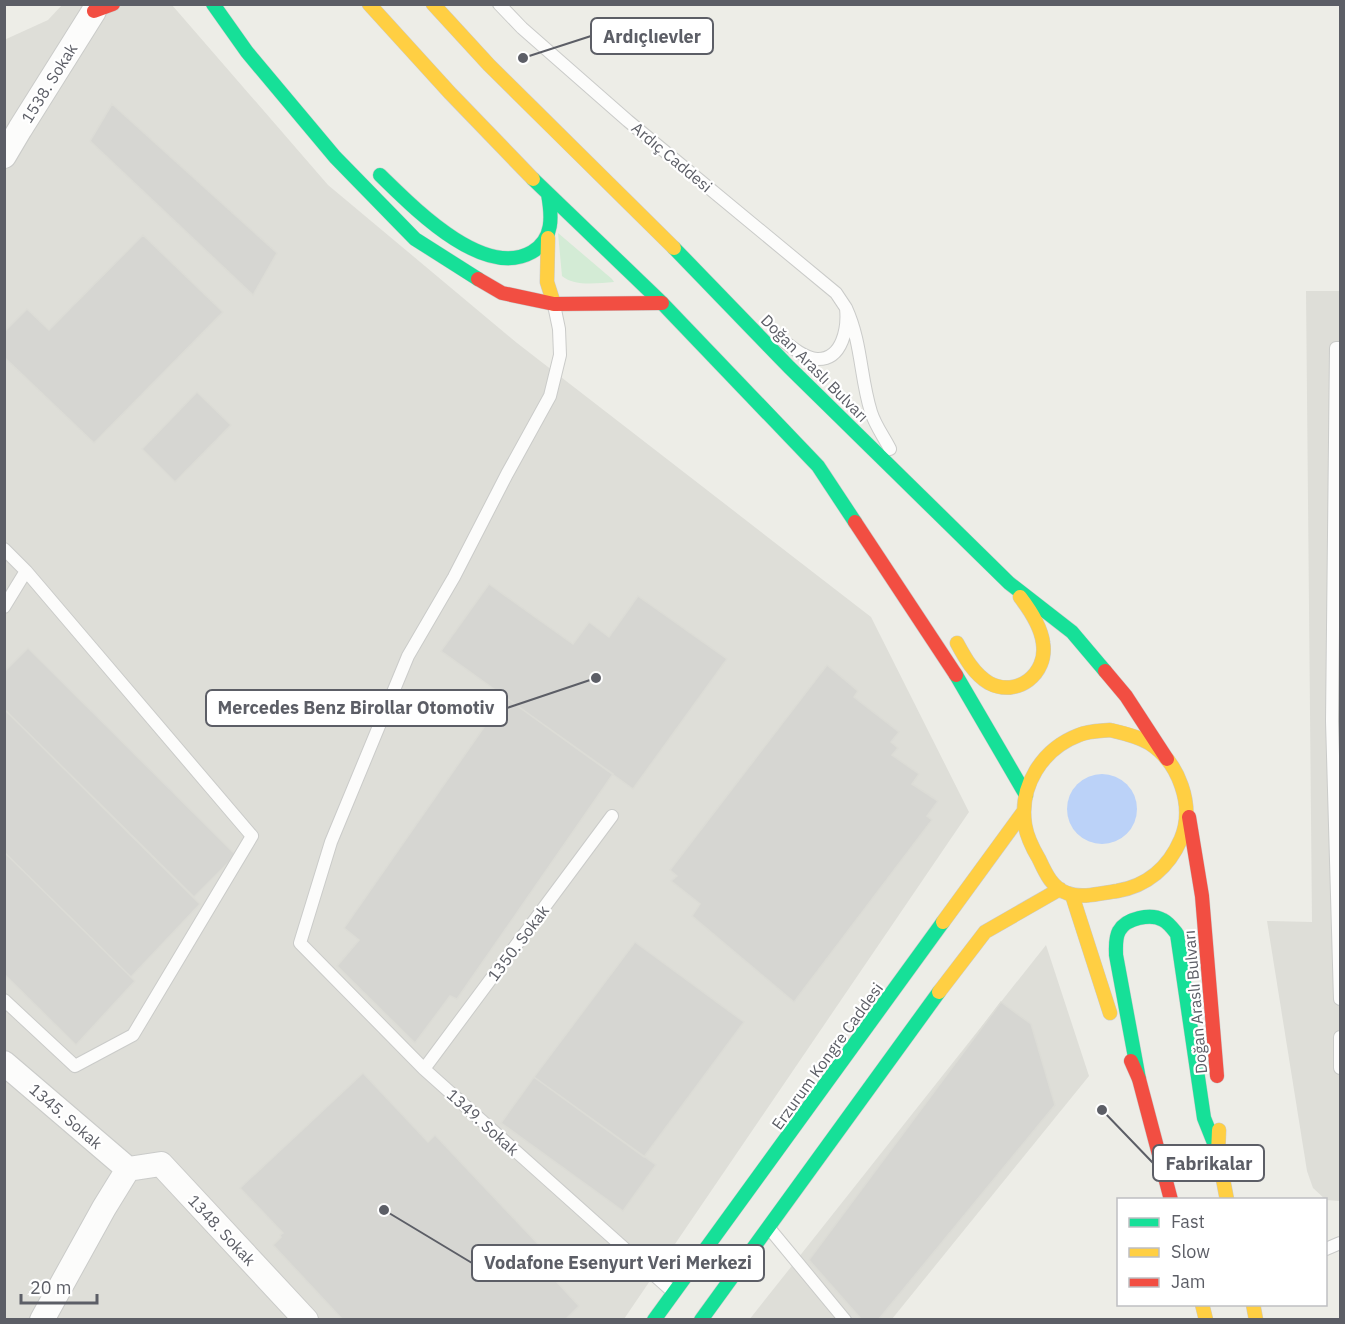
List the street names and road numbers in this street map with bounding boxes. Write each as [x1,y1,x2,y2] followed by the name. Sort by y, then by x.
[17,39,82,127] street label: 1538. Sokak
[628,118,716,196] street label: Ardıç Caddesi
[757,310,873,426] street label: Doğan Araslı Bulvarı
[483,901,553,985] street label: 1350. Sokak
[1179,929,1211,1075] street label: Doğan Araslı Bulvarı
[767,979,887,1133] street label: Erzurum Kongre Caddesi
[25,1079,107,1153] street label: 1345. Sokak
[443,1084,524,1160] street label: 1349. Sokak
[184,1190,260,1270] street label: 1348. Sokak

